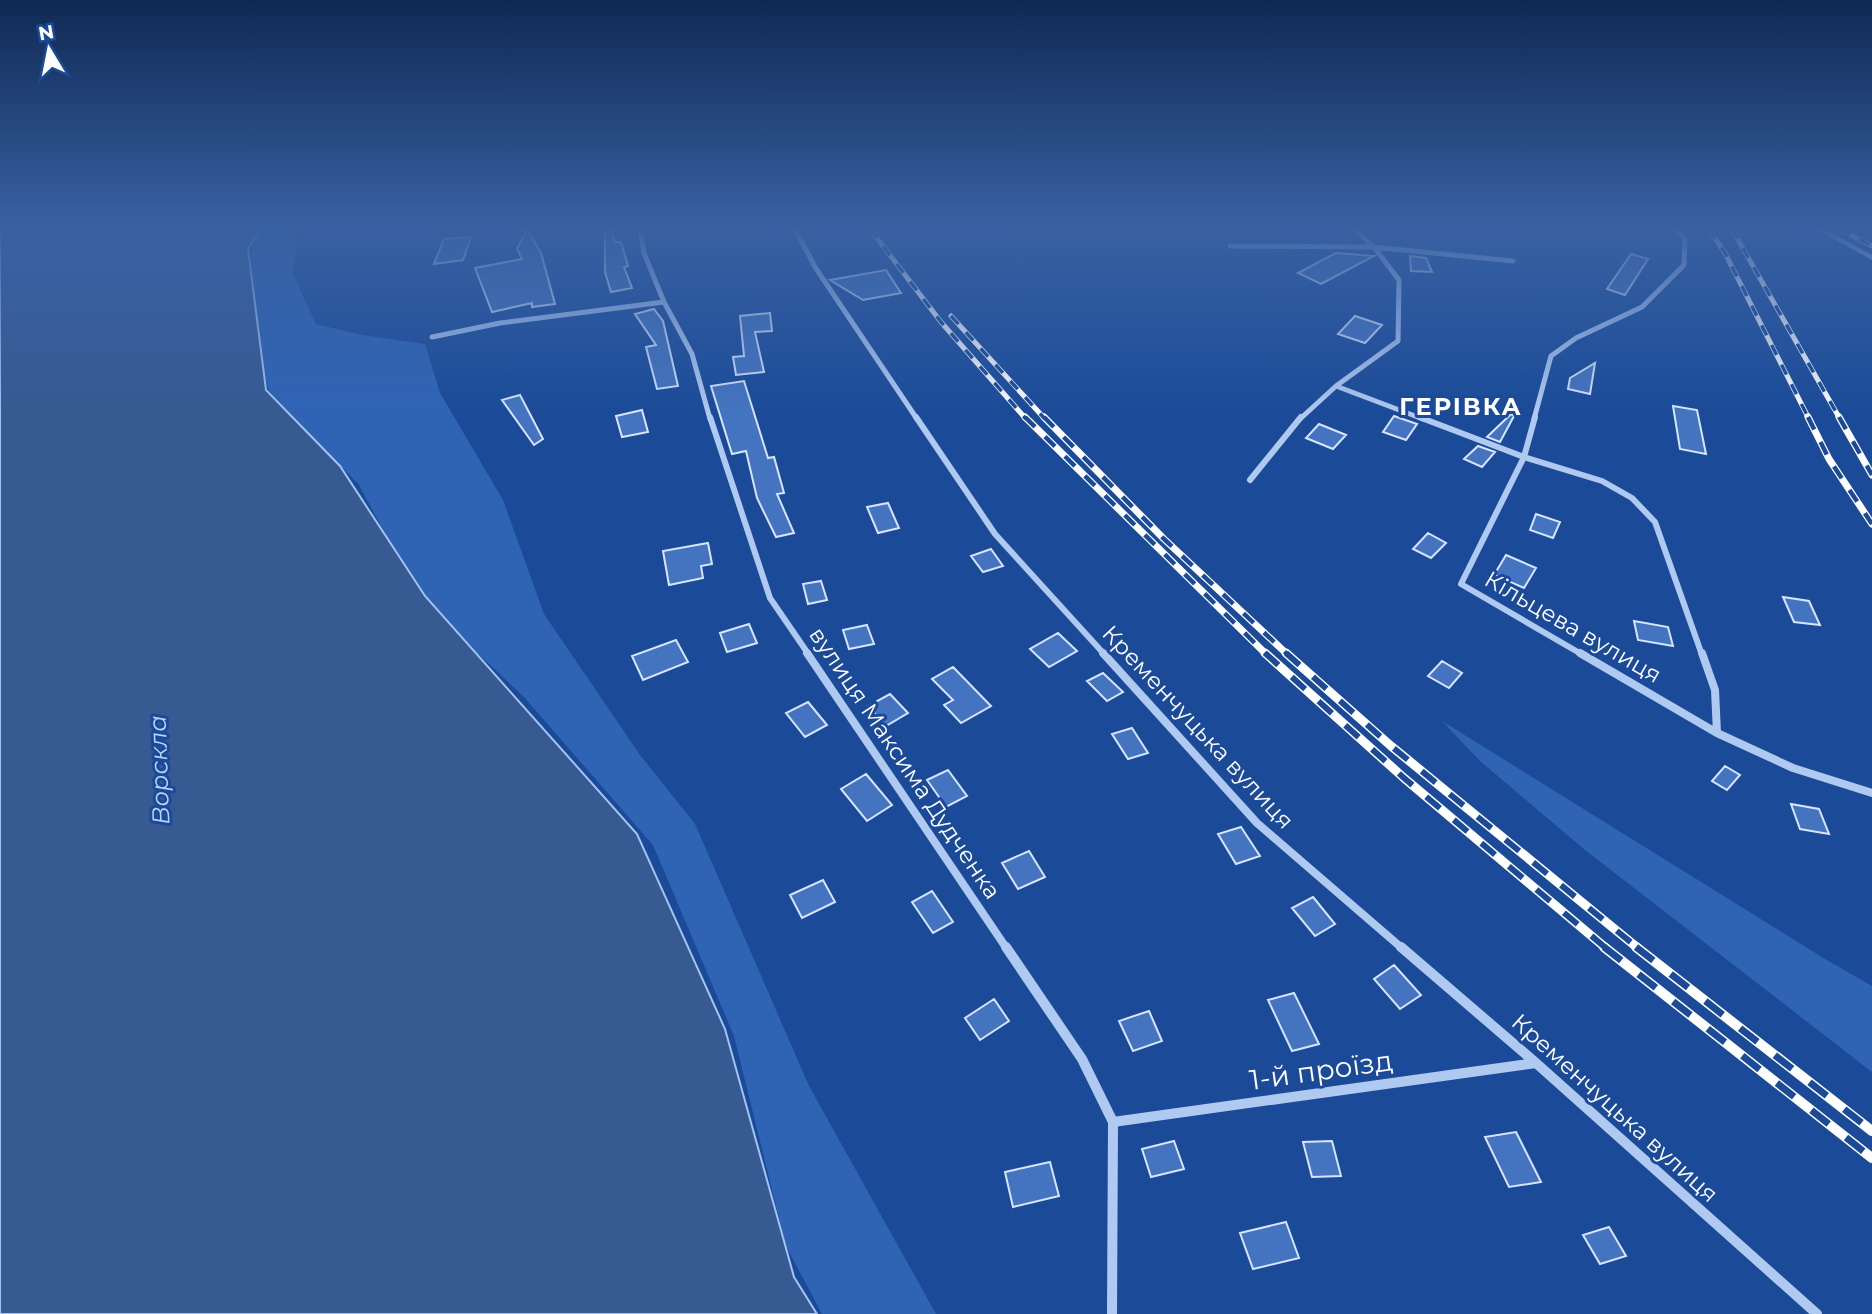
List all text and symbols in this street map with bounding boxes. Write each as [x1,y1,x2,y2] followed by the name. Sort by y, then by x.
[14,14,84,84] north arrow
[37,20,56,45] text: N
[1399,392,1523,421] district label: ГЕРІВКА
[1480,565,1666,689] street label: Кільцева вулиця
[1096,619,1300,835] street label: Кременчуцька вулиця
[803,622,1007,904] street label: вулиця Максима Дудченка
[143,715,175,825] water label: Ворскла
[1506,1008,1724,1208] street label: Кременчуцька вулиця
[1247,1043,1395,1097] street label: 1-й проїзд

